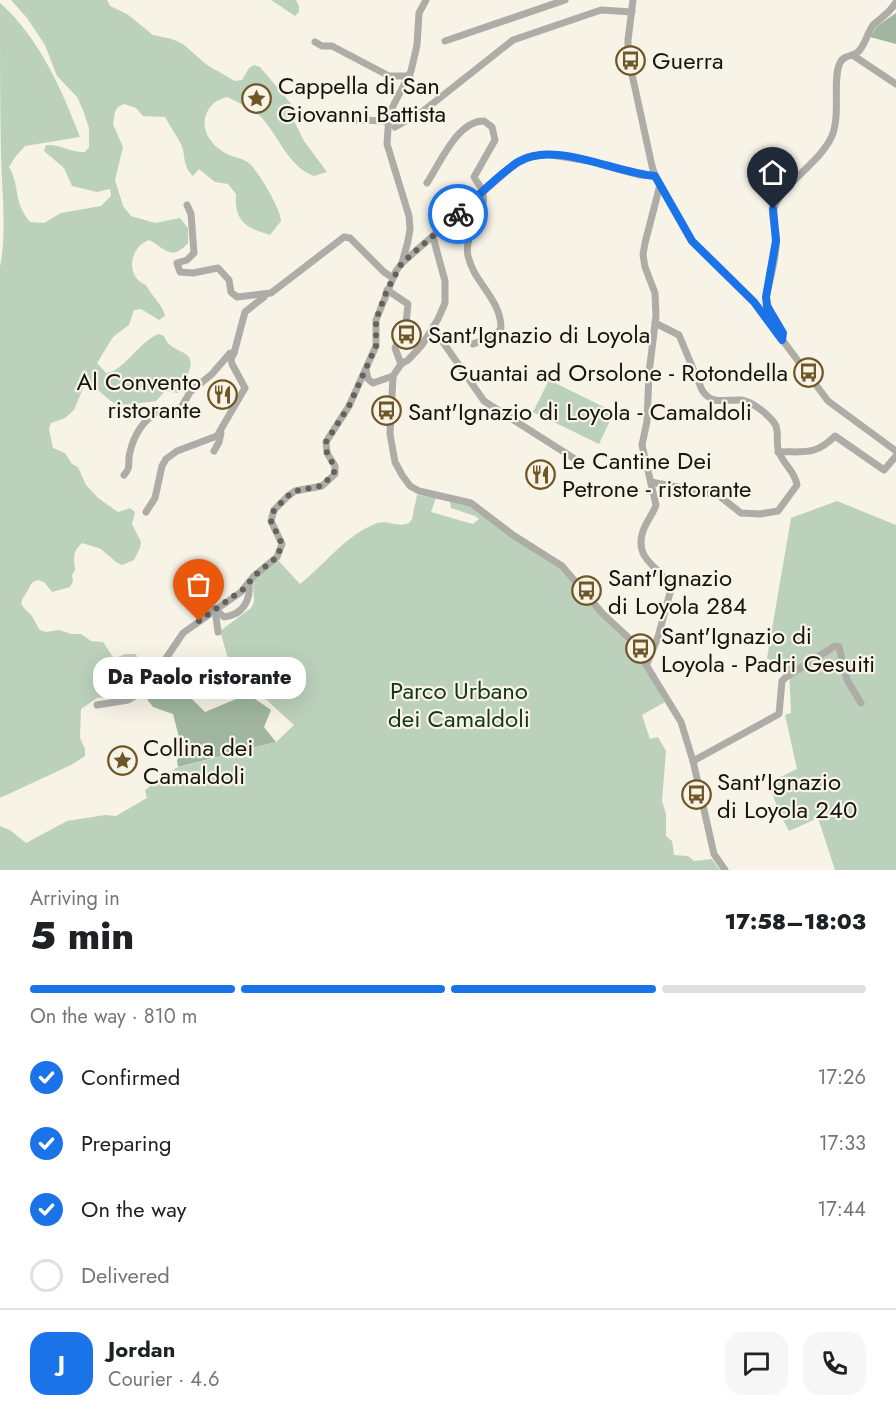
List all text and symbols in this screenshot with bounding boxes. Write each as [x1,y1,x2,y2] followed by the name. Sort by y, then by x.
[652,43,724,78] place label: Guerra
[615,44,647,76] bus stop icon: Guerra
[278,68,446,131] place label: Cappella di San Giovanni Battista
[241,83,273,115] place icon: Cappella di San Giovanni Battista
[747,147,798,209] pin
[756,156,789,189] icon: home
[428,184,488,244] courier
[442,198,475,231] icon: bike
[428,317,650,352] place label: Sant'Ignazio di Loyola
[391,318,423,350] bus stop icon: Sant'Ignazio di Loyola
[450,355,788,390] place label: Guantai ad Orsolone - Rotondella
[793,356,825,388] bus stop icon: Guantai ad Orsolone - Rotondella
[76,364,201,427] place label: Al Convento ristorante
[206,379,238,411] restaurant icon: Al Convento ristorante
[408,394,752,429] place label: Sant'Ignazio di Loyola - Camaldoli
[371,395,403,427] bus stop icon: Sant'Ignazio di Loyola - Camaldoli
[562,443,751,506] place label: Le Cantine Dei Petrone - ristorante
[525,458,557,490] restaurant icon: Le Cantine Dei Petrone - ristorante
[173,559,224,621] pin
[608,560,747,623] place label: Sant'Ignazio di Loyola 284
[182,568,215,601] icon: bag
[571,575,603,607] bus stop icon: Sant'Ignazio di Loyola 284
[661,618,875,681] place label: Sant'Ignazio di Loyola - Padri Gesuiti
[624,633,656,665] bus stop icon: Sant'Ignazio di Loyola - Padri Gesuiti
[92,657,306,699] callout: Da Paolo ristorante
[108,663,292,692] text: Da Paolo ristorante
[388,673,530,736] park label: Parco Urbano dei Camaldoli
[143,730,253,793] place label: Collina dei Camaldoli
[106,745,138,777] place icon: Collina dei Camaldoli
[717,764,857,827] place label: Sant'Ignazio di Loyola 240
[680,779,712,811] bus stop icon: Sant'Ignazio di Loyola 240
[30,884,120,913] text: Arriving in
[725,905,866,937] text: 17:58–18:03
[30,907,134,964] text: 5 min
[30,1002,197,1031] text: On the way · 810 m
[30,1061,63,1094] icon: check
[81,1061,180,1093] text: Confirmed
[818,1063,866,1092] text: 17:26
[30,1127,63,1160] icon: check
[81,1127,172,1159] text: Preparing
[819,1129,866,1158] text: 17:33
[30,1193,63,1226] icon: check
[81,1193,186,1225] text: On the way
[817,1195,866,1224] text: 17:44
[81,1259,170,1291] text: Delivered
[725,1332,788,1395] button: chat
[803,1332,866,1395] button: phone
[108,1333,175,1365] text: Jordan
[58,1347,65,1379] text: J
[108,1365,220,1394] text: Courier · 4.6

